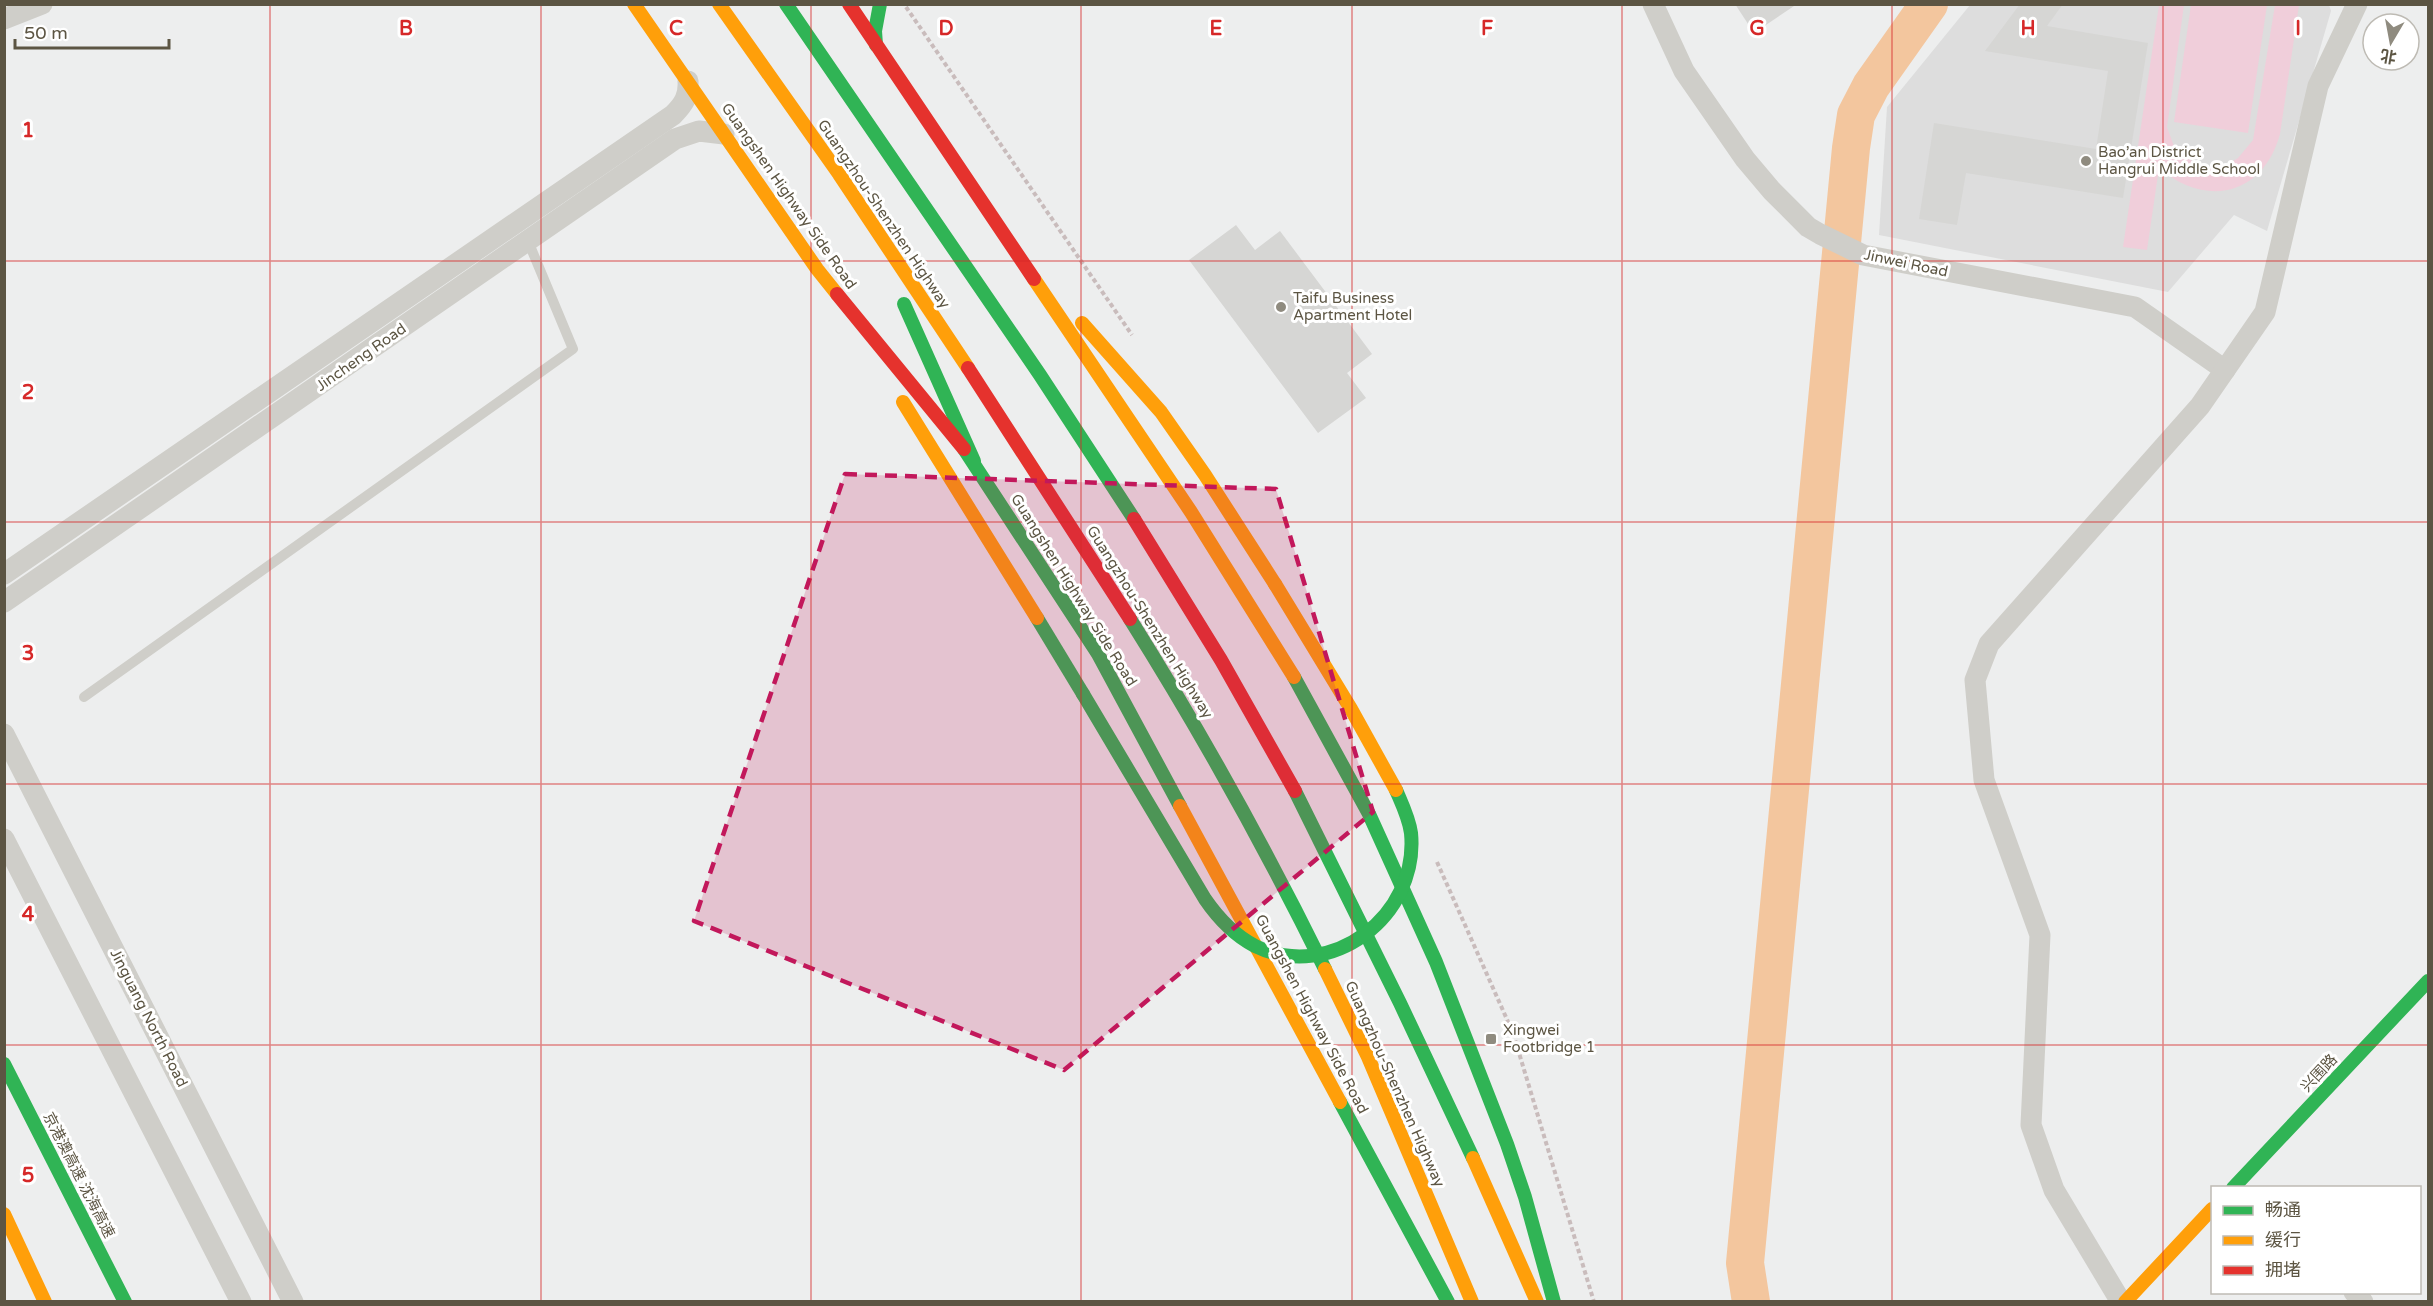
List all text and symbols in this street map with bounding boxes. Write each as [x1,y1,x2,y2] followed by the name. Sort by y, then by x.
[15,12,170,50] scale bar
[2361,12,2421,72] north arrow
[399,17,413,41] text: B
[669,17,683,41] text: C
[938,17,954,41] text: D
[1210,17,1223,41] text: E
[1481,17,1493,41] text: F
[1749,17,1765,41] text: G
[2020,17,2036,41] text: H
[2295,17,2301,41] text: I
[24,22,68,44] text: 50 m
[2379,45,2398,67] text: 北
[718,99,860,293] street label: Guangshen Highway Side Road
[814,116,954,312] street label: Guangzhou-Shenzhen Highway
[22,119,34,143] text: 1
[2098,143,2260,178] place label: Bao’an District Hangrui Middle School
[2079,154,2093,168] marker: Bao’an District Hangrui Middle School
[1862,245,1950,281] street label: Jinwei Road
[1293,289,1412,324] place label: Taifu Business Apartment Hotel
[1274,300,1288,314] marker: Taifu Business Apartment Hotel
[313,319,409,395] street label: Jincheng Road
[22,381,34,405] text: 2
[1007,491,1141,689] street label: Guangshen Highway Side Road
[1083,522,1217,722] street label: Guangzhou-Shenzhen Highway
[22,642,34,666] text: 3
[22,903,35,927] text: 4
[1252,911,1372,1117] street label: Guangshen Highway Side Road
[106,946,192,1090] street label: Jinguang North Road
[1341,978,1449,1190] street label: Guangzhou-Shenzhen Highway
[1503,1021,1595,1056] place label: Xingwei Footbridge 1
[1484,1032,1498,1046] marker: Xingwei Footbridge 1
[2297,1050,2341,1096] street label: 兴围路
[39,1109,119,1241] street label: 京港澳高速 沈海高速
[22,1164,34,1188] text: 5
[2211,1186,2421,1294] legend
[2265,1199,2301,1221] text: 畅通
[2265,1229,2301,1251] text: 缓行
[2265,1259,2301,1281] text: 拥堵

